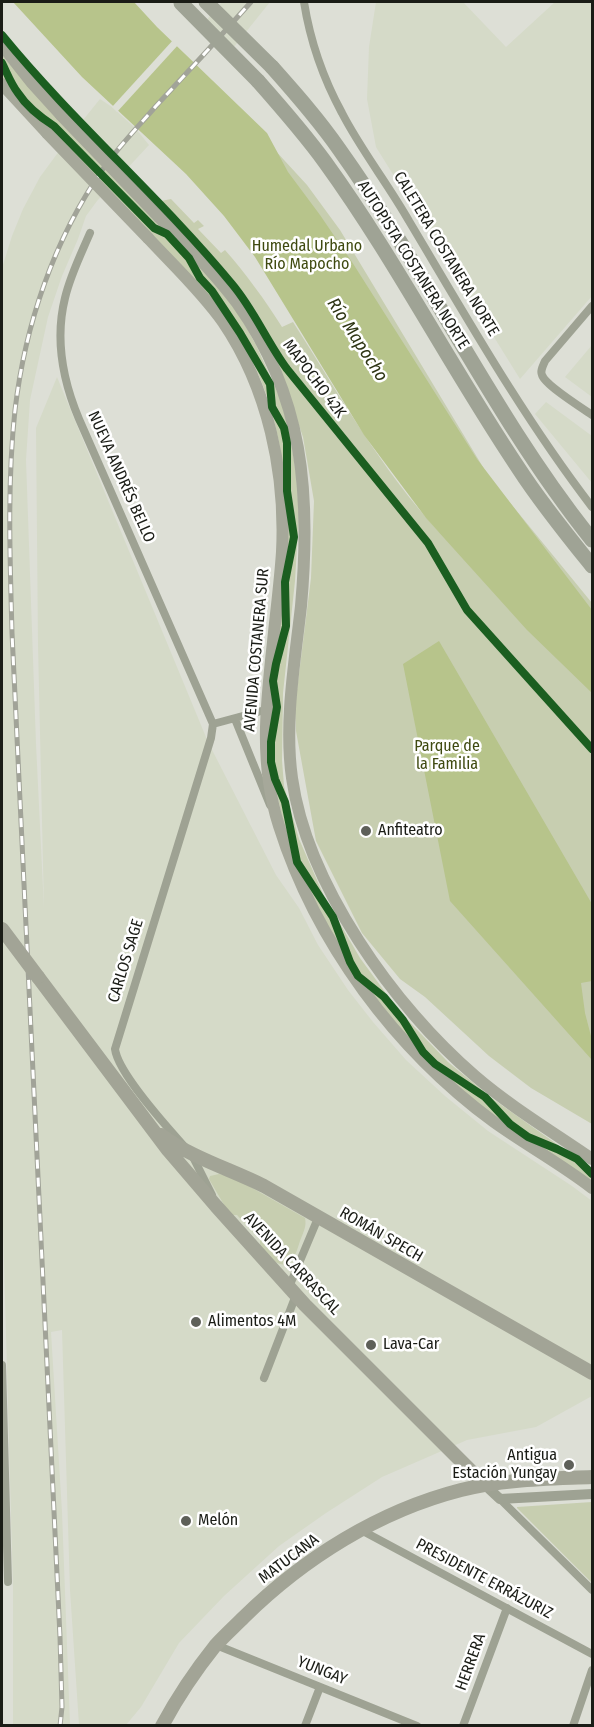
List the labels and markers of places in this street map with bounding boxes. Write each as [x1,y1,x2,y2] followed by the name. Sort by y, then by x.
[378,821,443,841] place label: Anfiteatro
[359,824,373,838] marker: Anfiteatro
[208,1312,296,1332] place label: Alimentos 4M
[189,1315,203,1329] marker: Alimentos 4M
[383,1335,439,1355] place label: Lava-Car
[364,1338,378,1352] marker: Lava-Car
[452,1446,557,1484] place label: Antigua Estación Yungay
[562,1458,576,1472] marker: Antigua Estación Yungay
[198,1511,238,1531] place label: Melón
[179,1514,193,1528] marker: Melón

